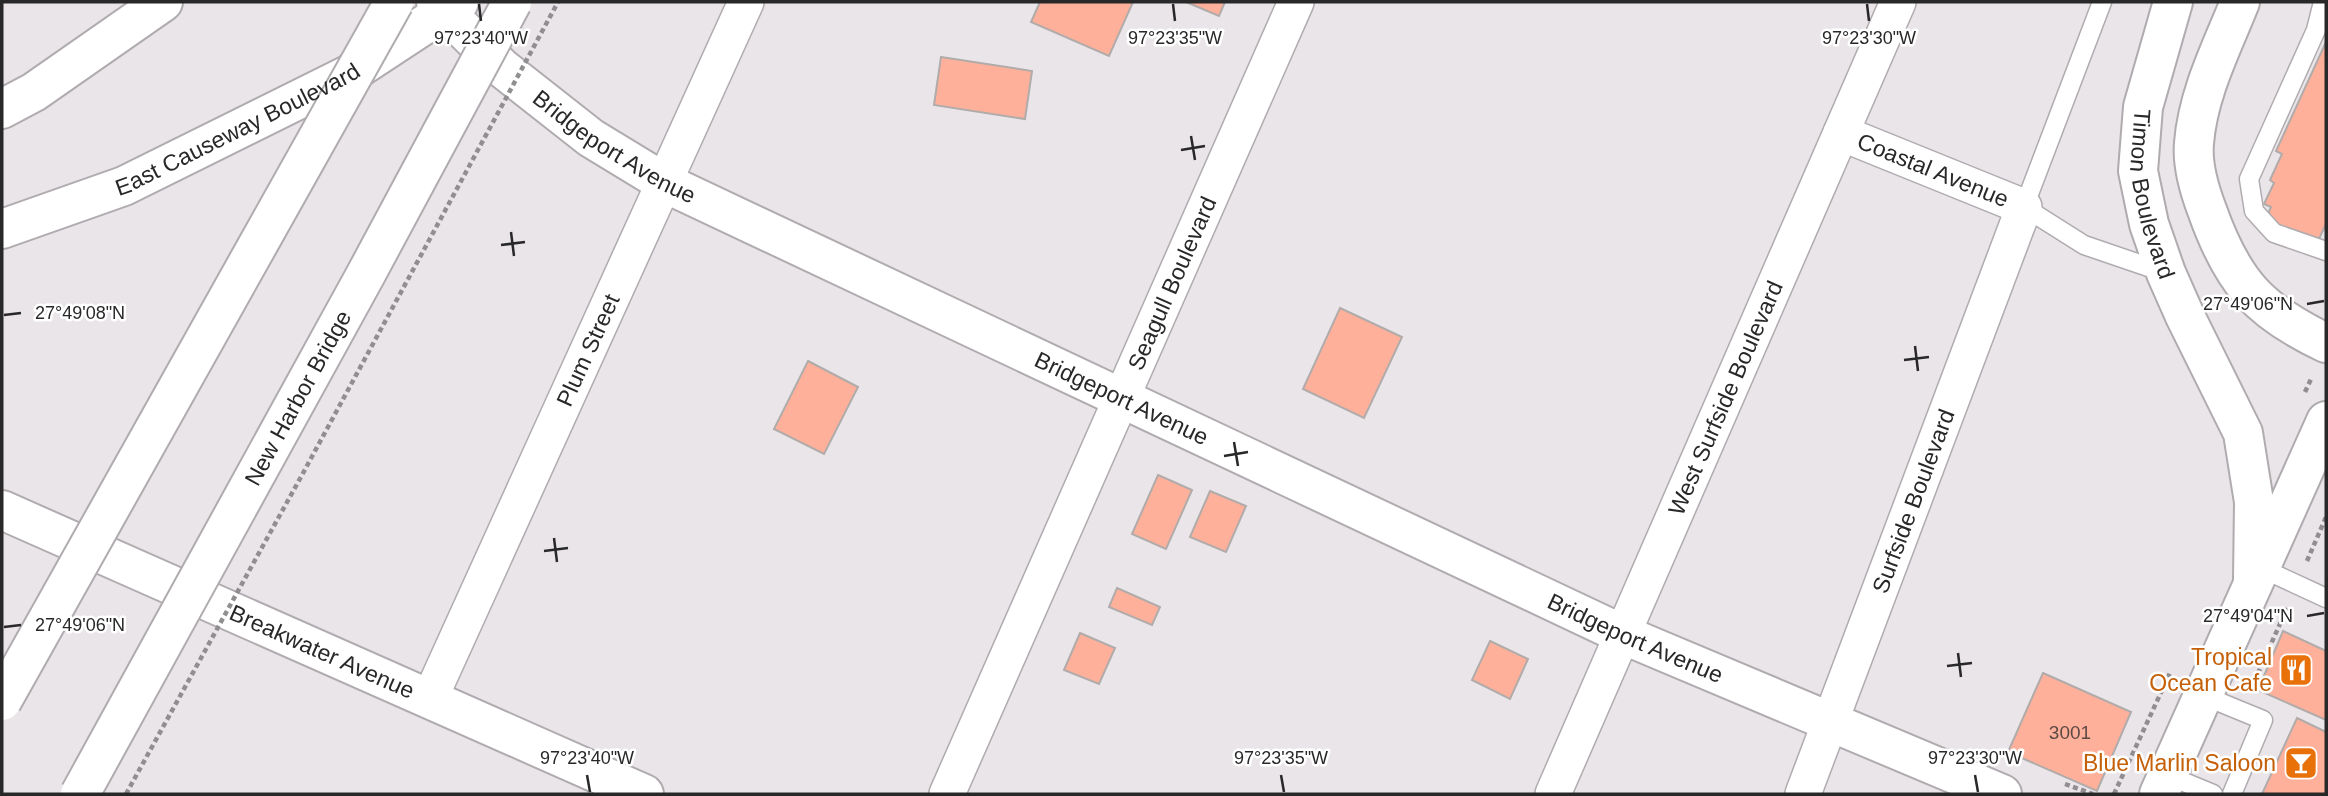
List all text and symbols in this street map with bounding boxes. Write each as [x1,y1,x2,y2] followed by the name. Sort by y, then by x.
[434,28,528,48] text: 97°23'40"W
[1128,28,1222,48] text: 97°23'35"W
[1822,28,1916,48] text: 97°23'30"W
[112,58,365,201] street label: East Causeway Boulevard
[528,84,700,209] street label: Bridgeport Avenue
[2125,108,2180,282] street label: Timon Boulevard
[1854,128,2012,212] street label: Coastal Avenue
[1122,193,1222,374] street label: Seagull Boulevard
[1663,277,1788,519] street label: West Surfside Boulevard
[551,290,625,410] street label: Plum Street
[2203,294,2293,314] text: 27°49'06"N
[35,303,125,323] text: 27°49'08"N
[239,306,356,490] street label: New Harbor Bridge
[1031,346,1213,450] street label: Bridgeport Avenue
[1867,406,1960,597] street label: Surfside Boulevard
[1544,588,1727,688] street label: Bridgeport Avenue
[226,599,418,704] street label: Breakwater Avenue
[2203,606,2293,626] text: 27°49'04"N
[35,615,125,635] text: 27°49'06"N
[2149,644,2272,696] place label: Tropical Ocean Cafe
[2277,651,2315,689] restaurant icon: Tropical Ocean Cafe
[2049,722,2091,743] house number: 3001
[2282,744,2320,782] bar icon: Blue Marlin Saloon
[540,748,634,768] text: 97°23'40"W
[1234,748,1328,768] text: 97°23'35"W
[1928,748,2022,768] text: 97°23'30"W
[2083,750,2276,776] place label: Blue Marlin Saloon

